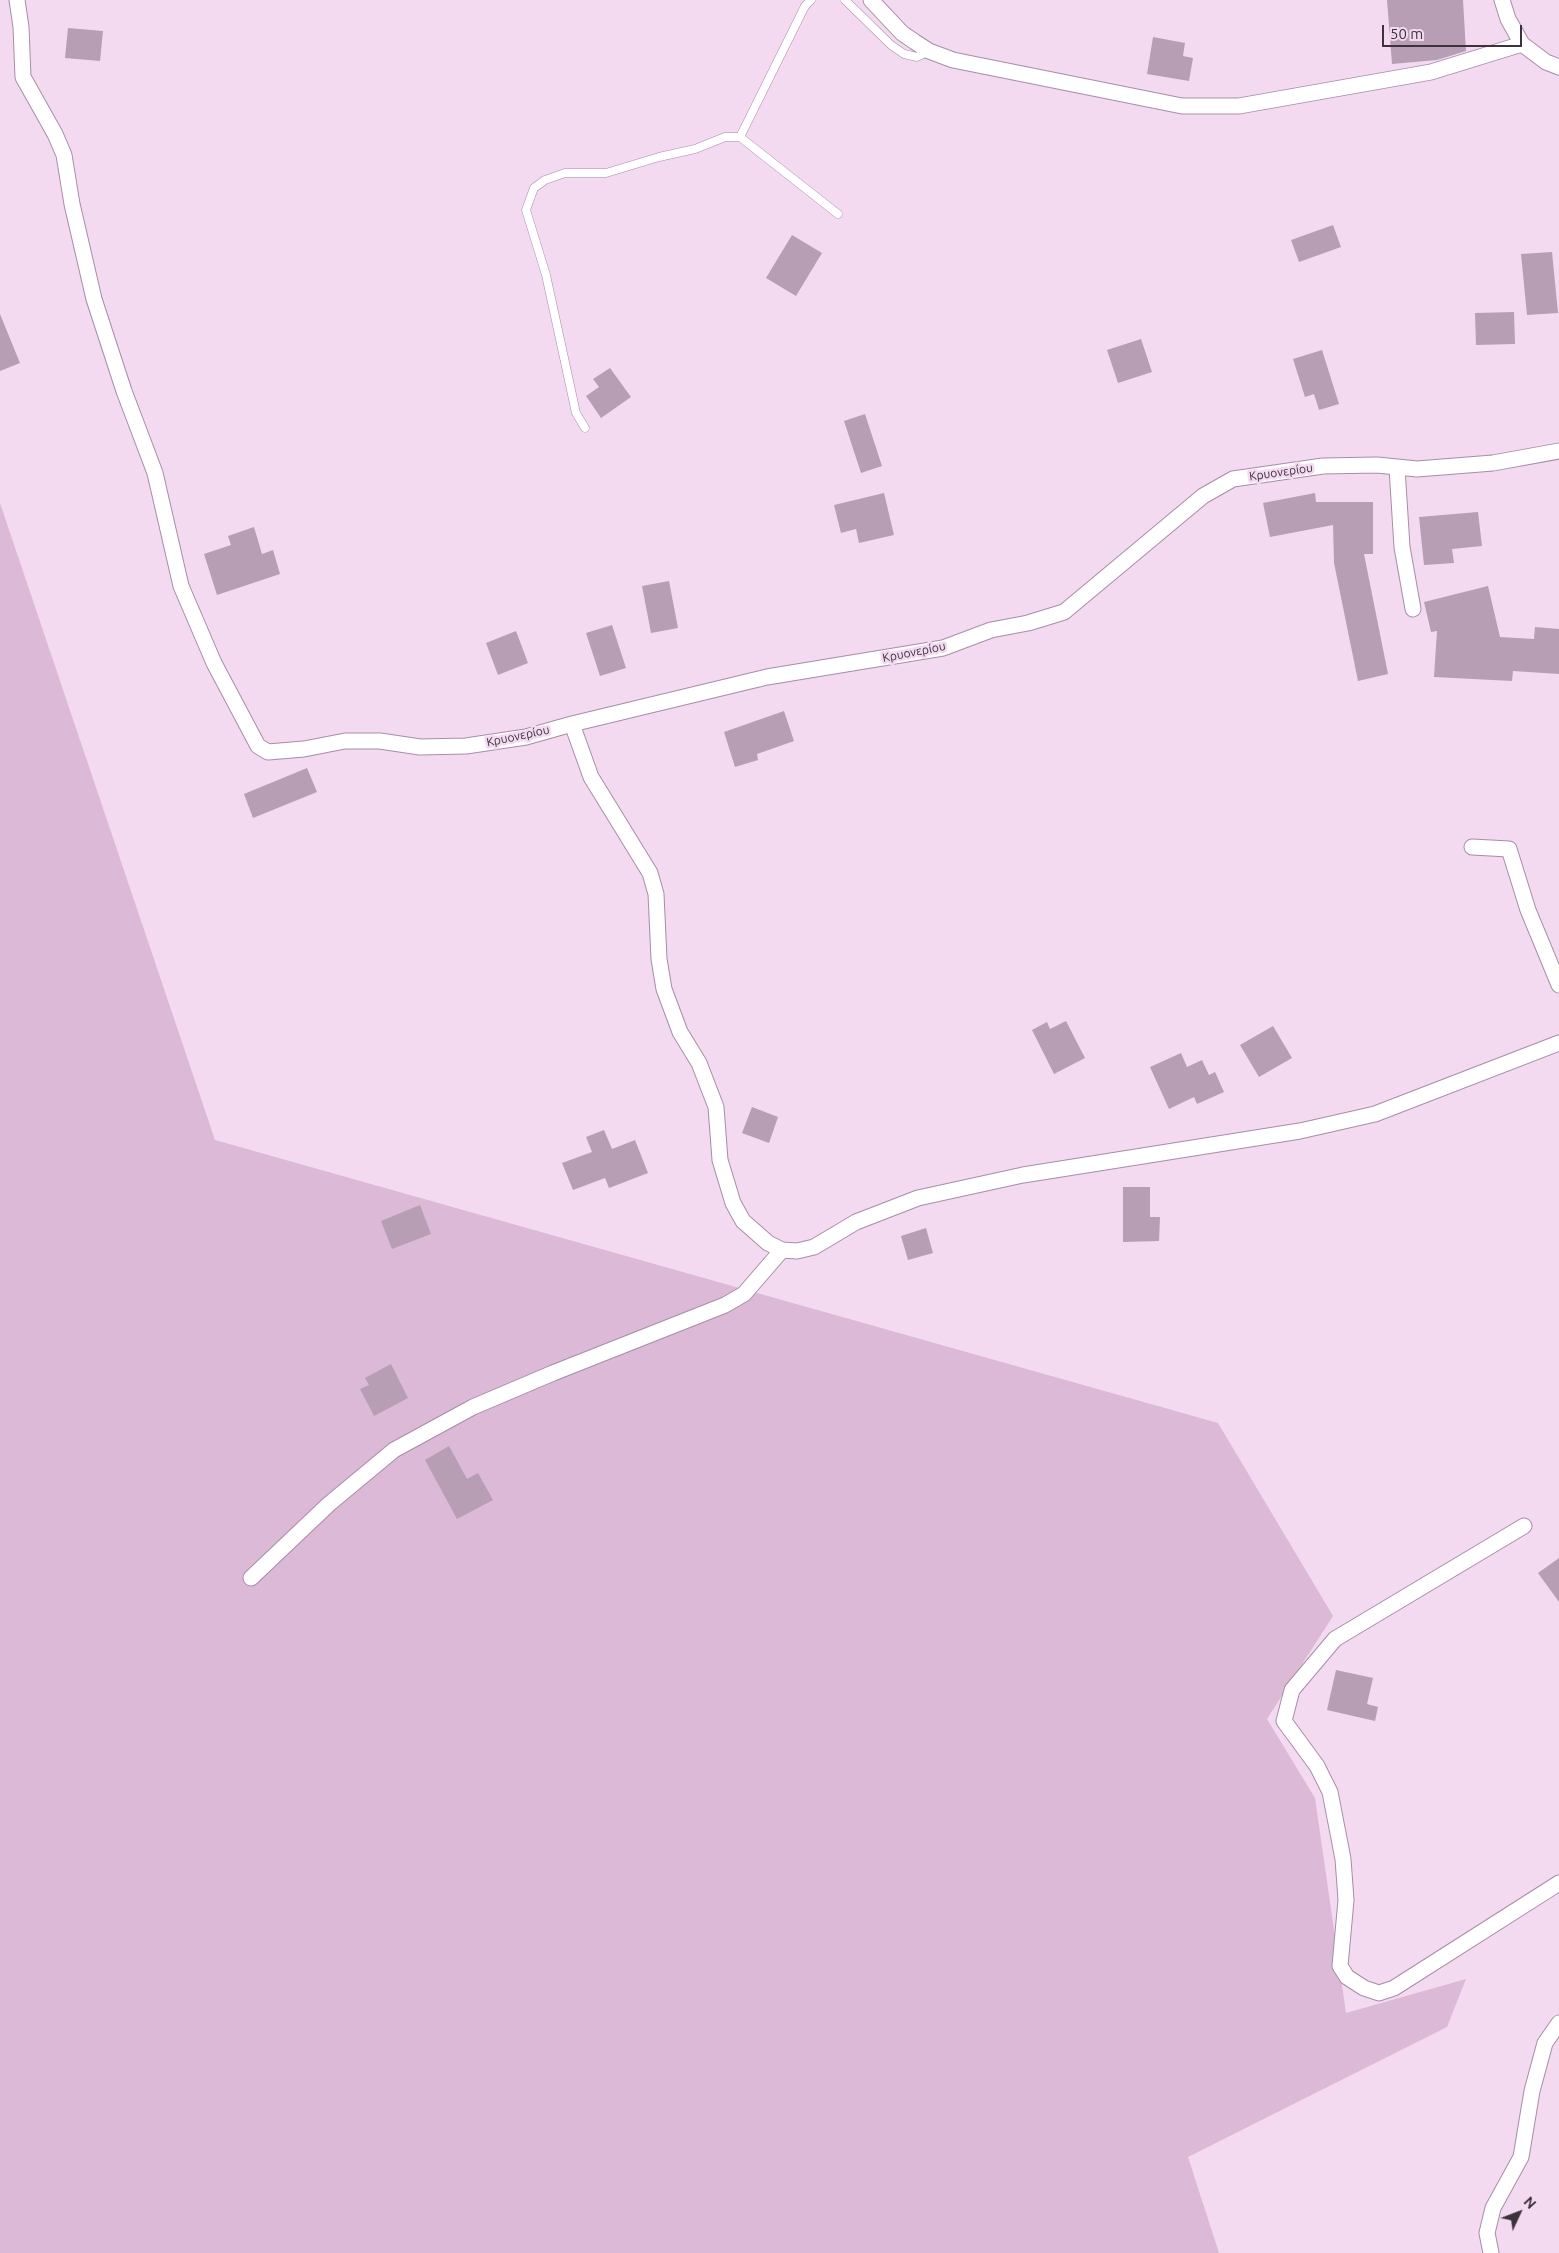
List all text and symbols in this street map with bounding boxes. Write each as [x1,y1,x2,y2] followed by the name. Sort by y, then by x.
[1384,15,1524,47] scale bar
[1390,25,1423,42] text: 50 m
[1248,460,1314,484] street label: Κρυονερίου
[881,639,947,665] street label: Κρυονερίου
[485,722,551,750] street label: Κρυονερίου
[1494,2188,1544,2238] north arrow
[1521,2193,1539,2212] text: N

